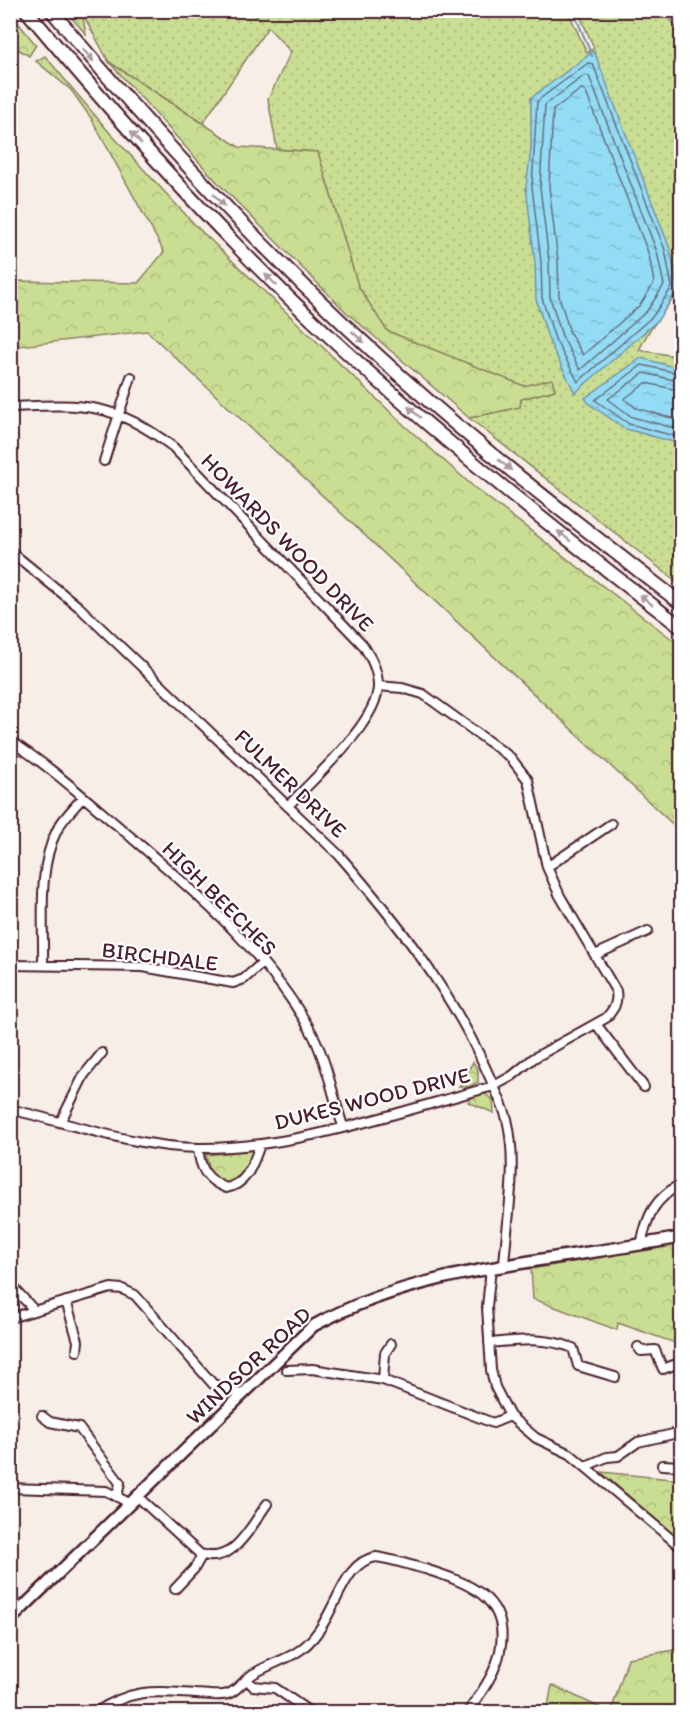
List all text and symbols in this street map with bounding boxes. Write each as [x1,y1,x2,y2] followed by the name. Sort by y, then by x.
[82,47,95,63] one-way arrow
[130,131,143,146] one-way arrow
[212,193,226,208] one-way arrow
[264,273,278,287] one-way arrow
[350,330,365,343] one-way arrow
[407,406,422,419] one-way arrow
[195,447,380,637] street label: HOWARDS WOOD DRIVE
[497,458,513,471] one-way arrow
[556,530,572,543] one-way arrow
[638,595,653,607] one-way arrow
[229,723,352,844] street label: FULMER DRIVE
[157,835,283,961] street label: HIGH BEECHES
[100,936,220,977] street label: BIRCHDALE
[271,1061,473,1136] street label: DUKES WOOD DRIVE
[180,1300,317,1430] street label: WINDSOR ROAD

